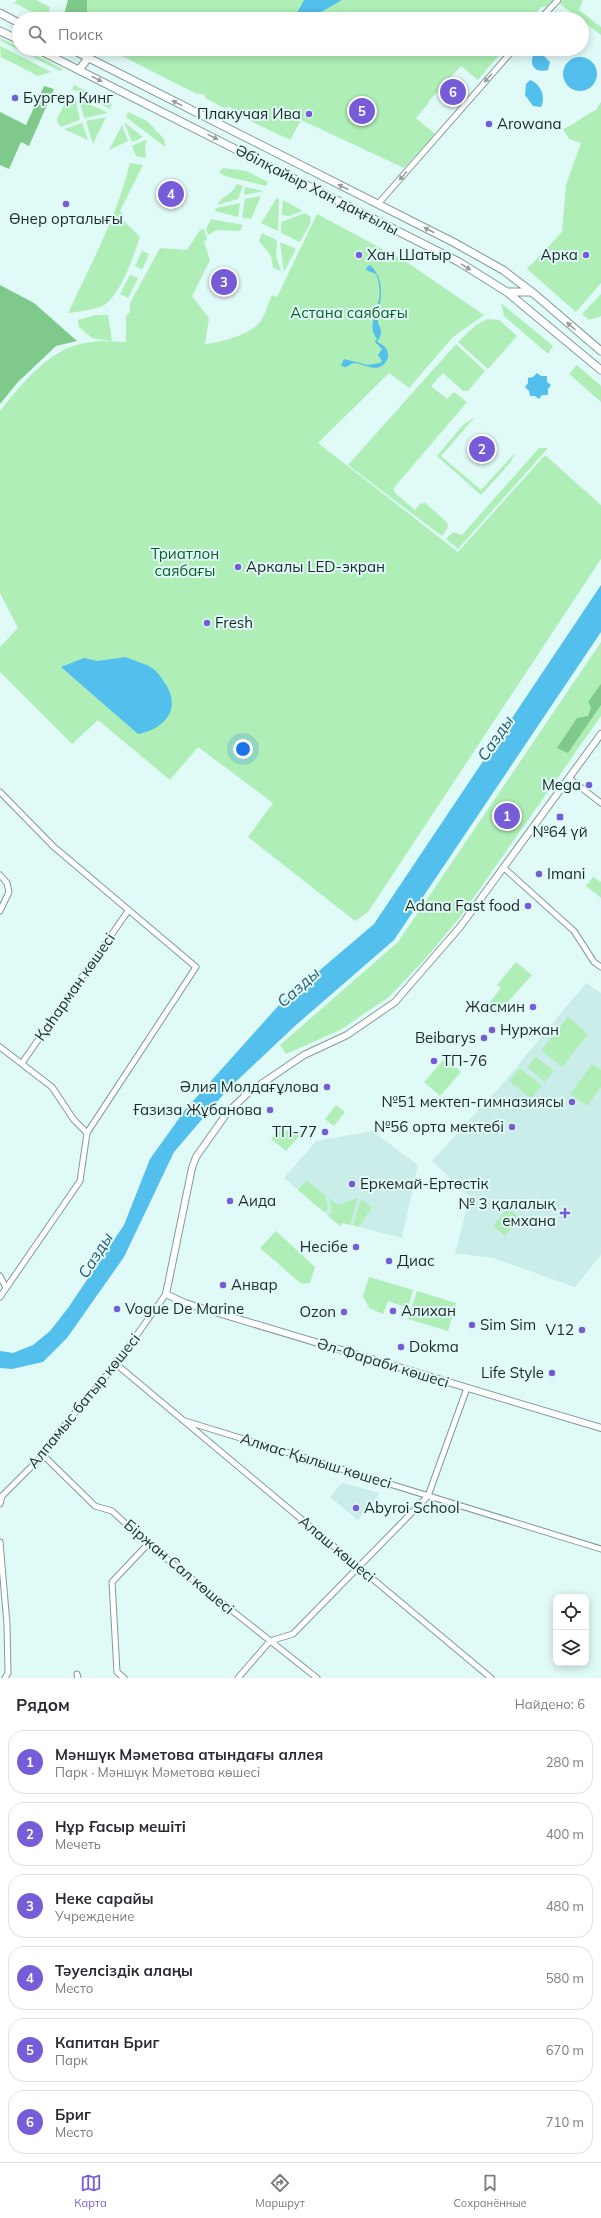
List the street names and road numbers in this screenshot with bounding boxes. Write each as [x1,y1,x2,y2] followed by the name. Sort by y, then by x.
[232,140,402,239] street label: Әбілқайыр Хан даңғылы
[30,929,119,1044] street label: Қаһарман көшесі
[23,1329,144,1472] street label: Алпамыс батыр көшесі
[315,1333,451,1392] street label: Әл-Фараби көшесі
[238,1429,394,1493] street label: Алмас Қылыш көшесі
[295,1511,379,1586] street label: Алаш көшесі
[120,1515,238,1618] street label: Біржан Сал көшесі

